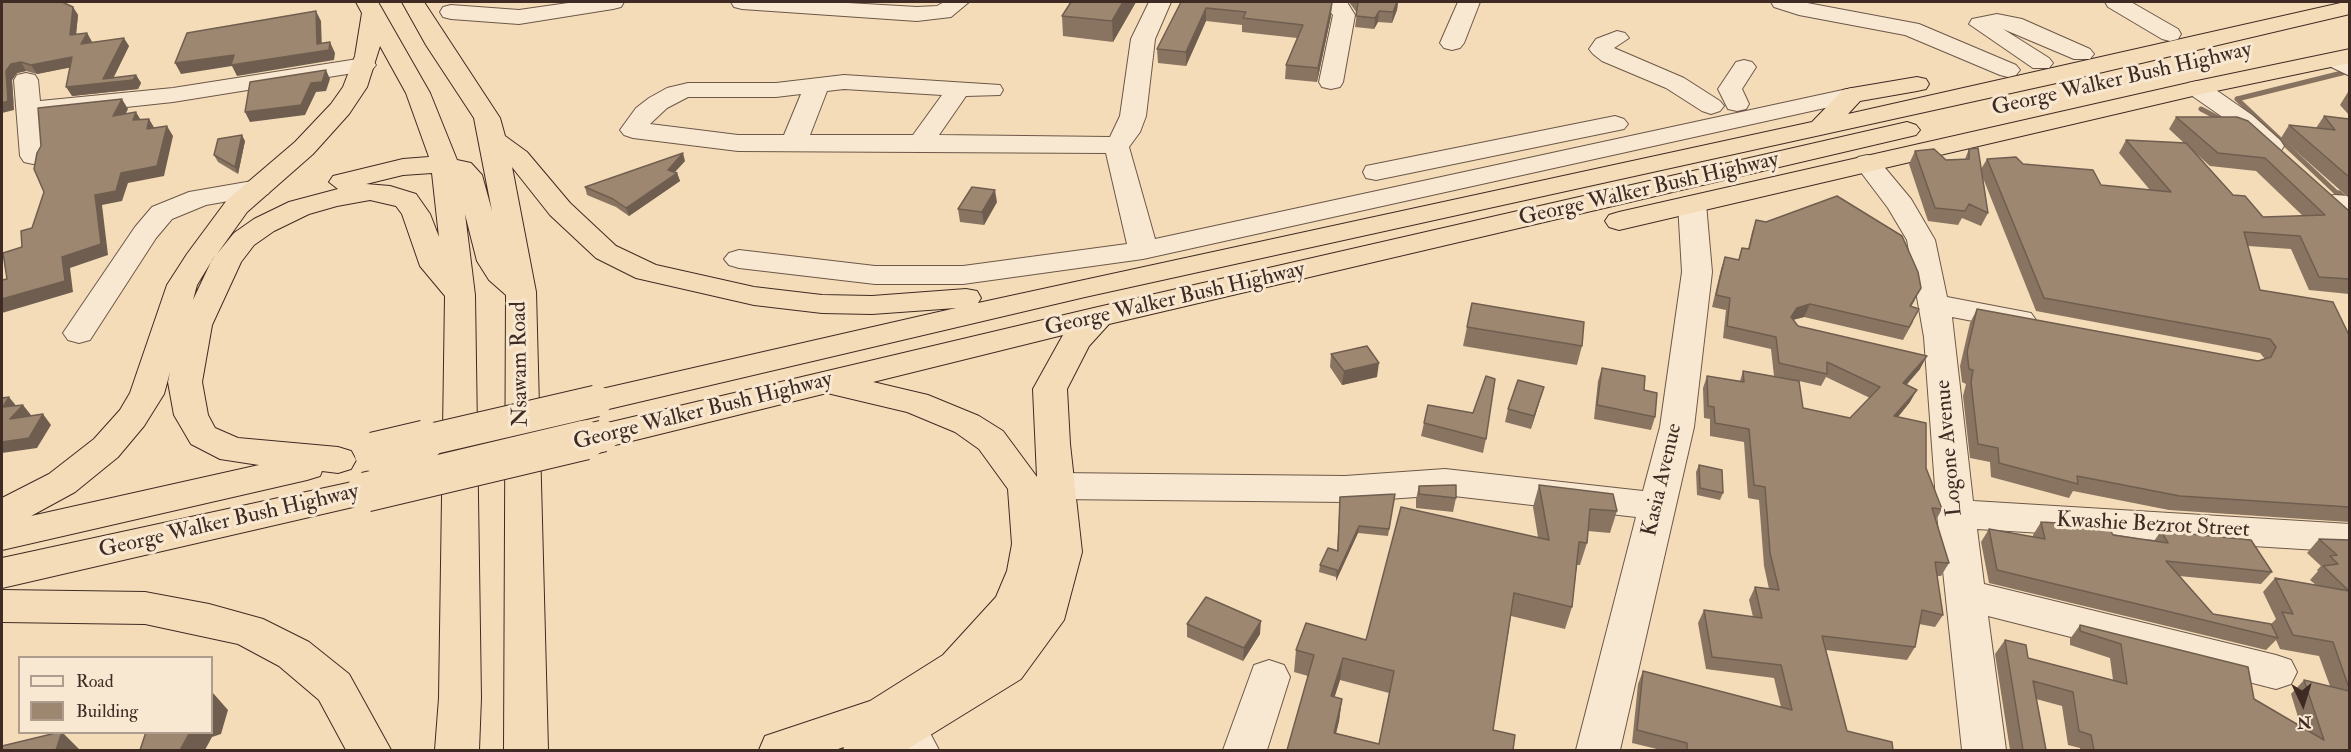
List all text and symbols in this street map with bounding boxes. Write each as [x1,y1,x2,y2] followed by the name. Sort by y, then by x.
[1990,37,2254,123] street label: George Walker Bush Highway
[1517,147,1781,233] street label: George Walker Bush Highway
[1043,257,1307,343] street label: George Walker Bush Highway
[507,301,535,427] street label: Nsawam Road
[571,367,835,457] street label: George Walker Bush Highway
[1931,379,1969,517] street label: Logone Avenue
[1637,421,1689,539] street label: Kasia Avenue
[97,479,361,565] street label: George Walker Bush Highway
[2056,508,2250,544] street label: Kwashie Bezrot Street
[18,656,213,734] legend
[76,670,114,693] text: Road
[2273,674,2333,734] north arrow
[76,700,138,723] text: Building
[2296,711,2312,732] text: N

